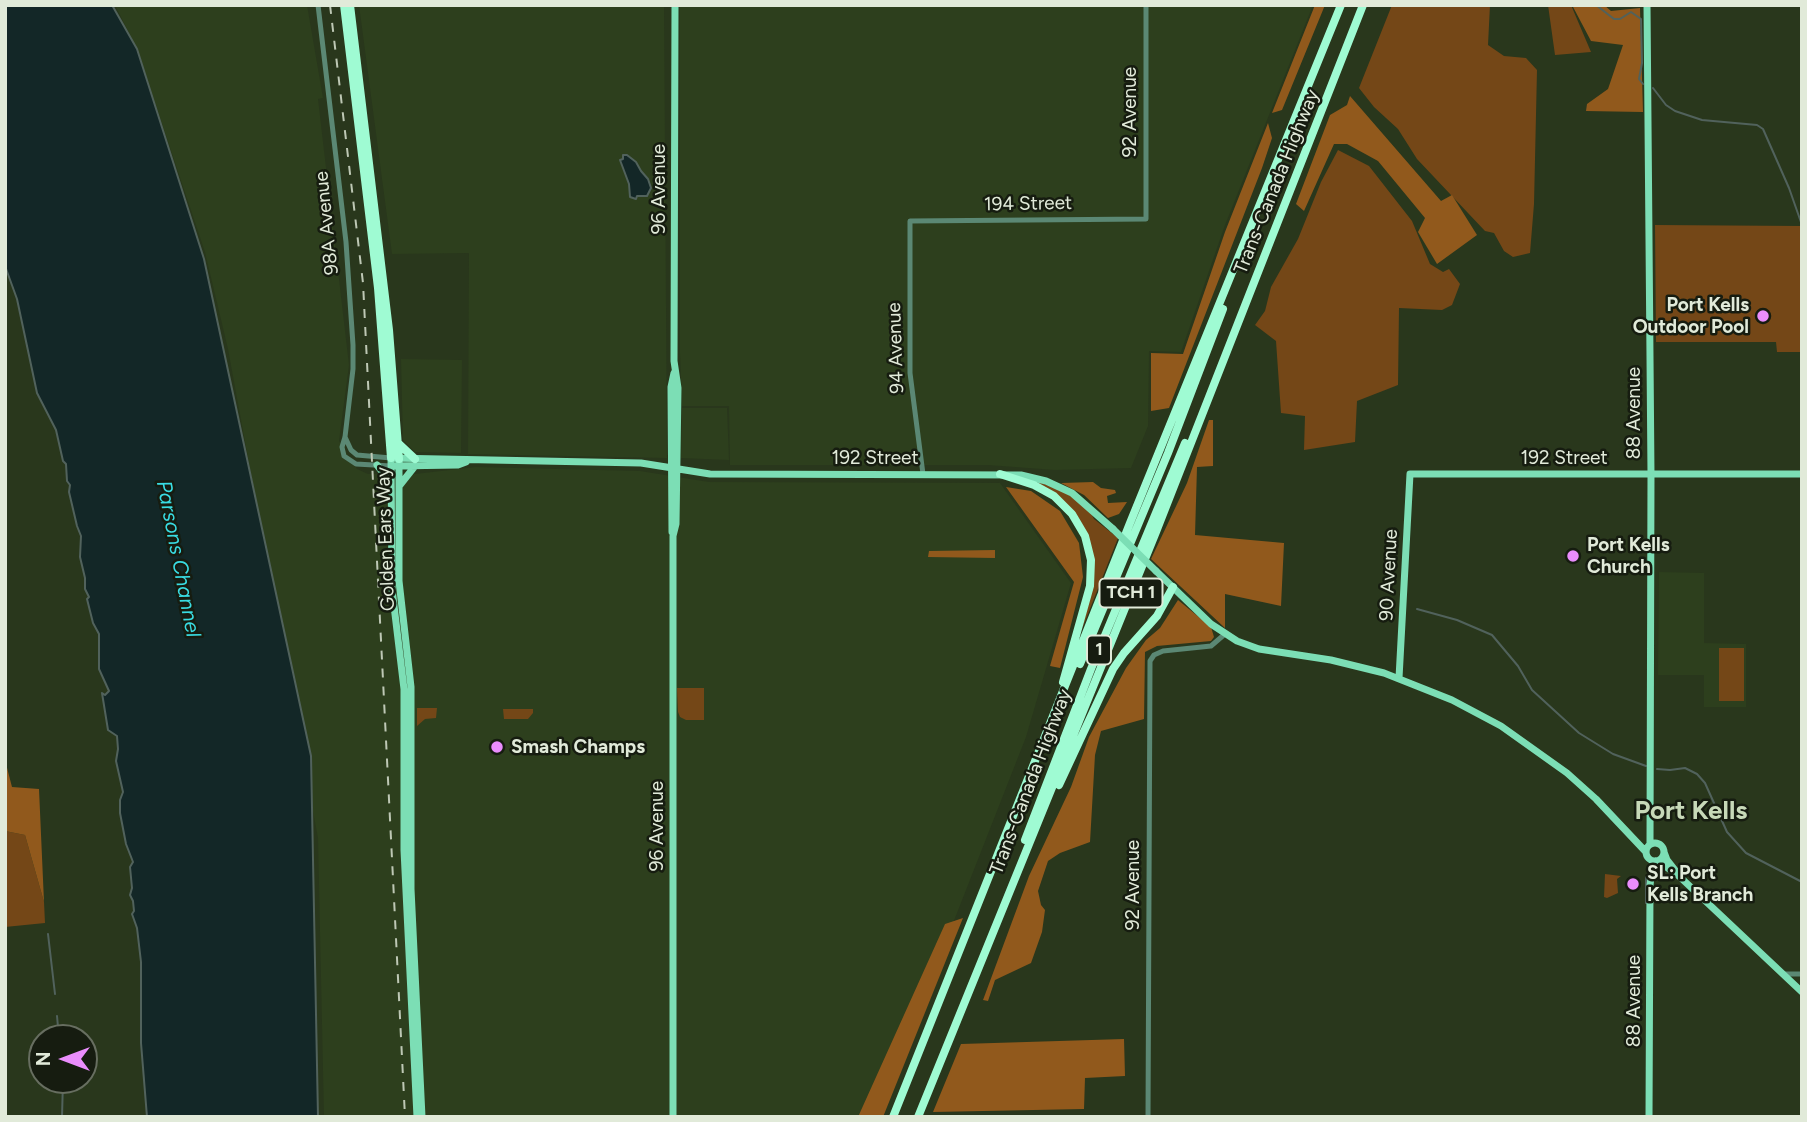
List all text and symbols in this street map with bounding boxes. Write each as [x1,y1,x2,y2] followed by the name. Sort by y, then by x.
[1119,67,1141,157] street label: 92 Avenue
[1230,86,1324,278] street label: Trans-Canada Highway
[648,144,670,234] street label: 96 Avenue
[310,170,344,276] street label: 98A Avenue
[984,192,1072,216] street label: 194 Street
[1633,294,1749,338] place label: Port Kells Outdoor Pool
[883,302,909,394] street label: 94 Avenue
[1755,308,1771,324] marker: Port Kells Outdoor Pool
[1623,367,1645,459] street label: 88 Avenue
[831,447,919,469] street label: 192 Street
[1520,447,1608,469] street label: 192 Street
[372,466,400,612] street label: Golden Ears Way
[150,479,206,639] water label: Parsons Channel
[1375,529,1403,621] street label: 90 Avenue
[1587,534,1669,578] place label: Port Kells Church
[1565,548,1581,564] marker: Port Kells Church
[1100,578,1162,608] road number: TCH 1
[1087,636,1111,664] road number: 1
[985,686,1077,878] street label: Trans-Canada Highway
[511,736,645,758] place label: Smash Champs
[489,739,505,755] marker: Smash Champs
[646,781,668,871] street label: 96 Avenue
[1635,795,1747,827] district label: Port Kells
[1122,840,1144,930] street label: 92 Avenue
[1647,862,1753,906] place label: SL: Port Kells Branch
[1625,876,1641,892] marker: SL: Port Kells Branch
[1623,955,1645,1047] street label: 88 Avenue
[28,1024,98,1094] north arrow
[32,1052,55,1066] text: N

